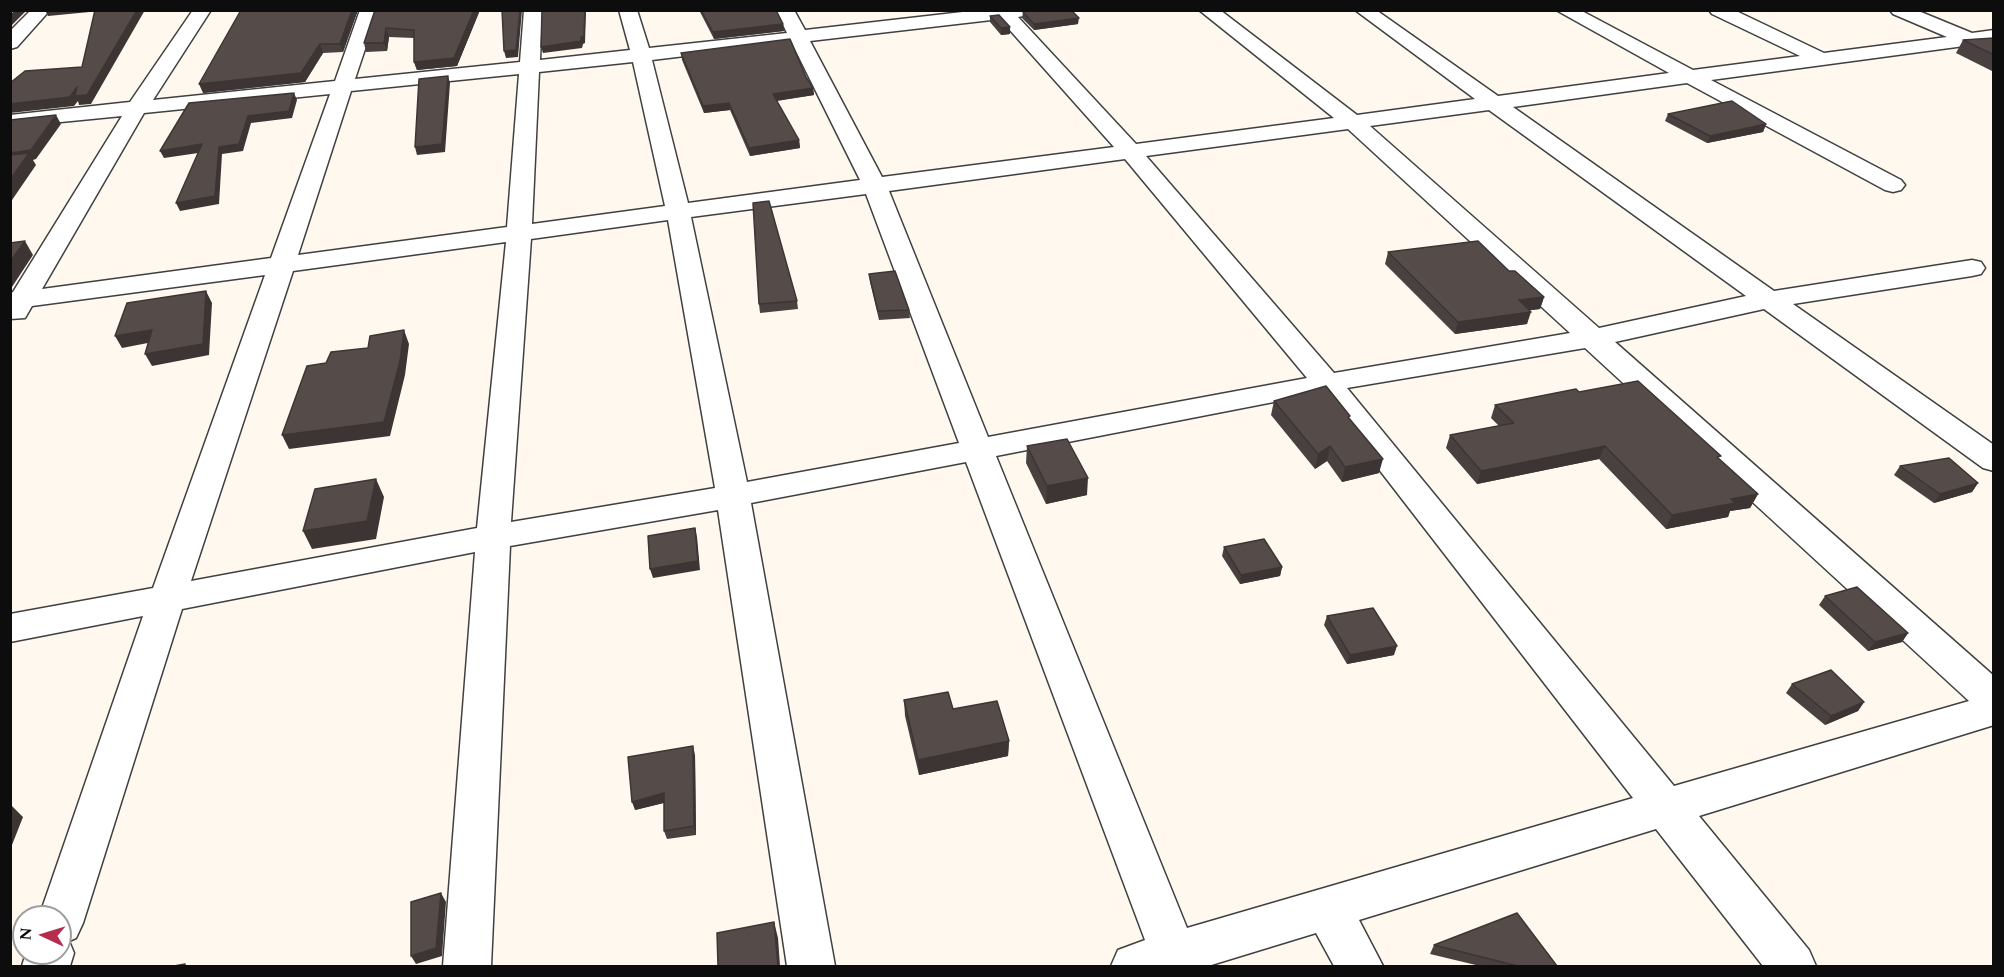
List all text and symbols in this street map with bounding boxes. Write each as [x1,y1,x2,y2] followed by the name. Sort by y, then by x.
[12,905,72,965] north arrow
[14,927,38,941] text: N

